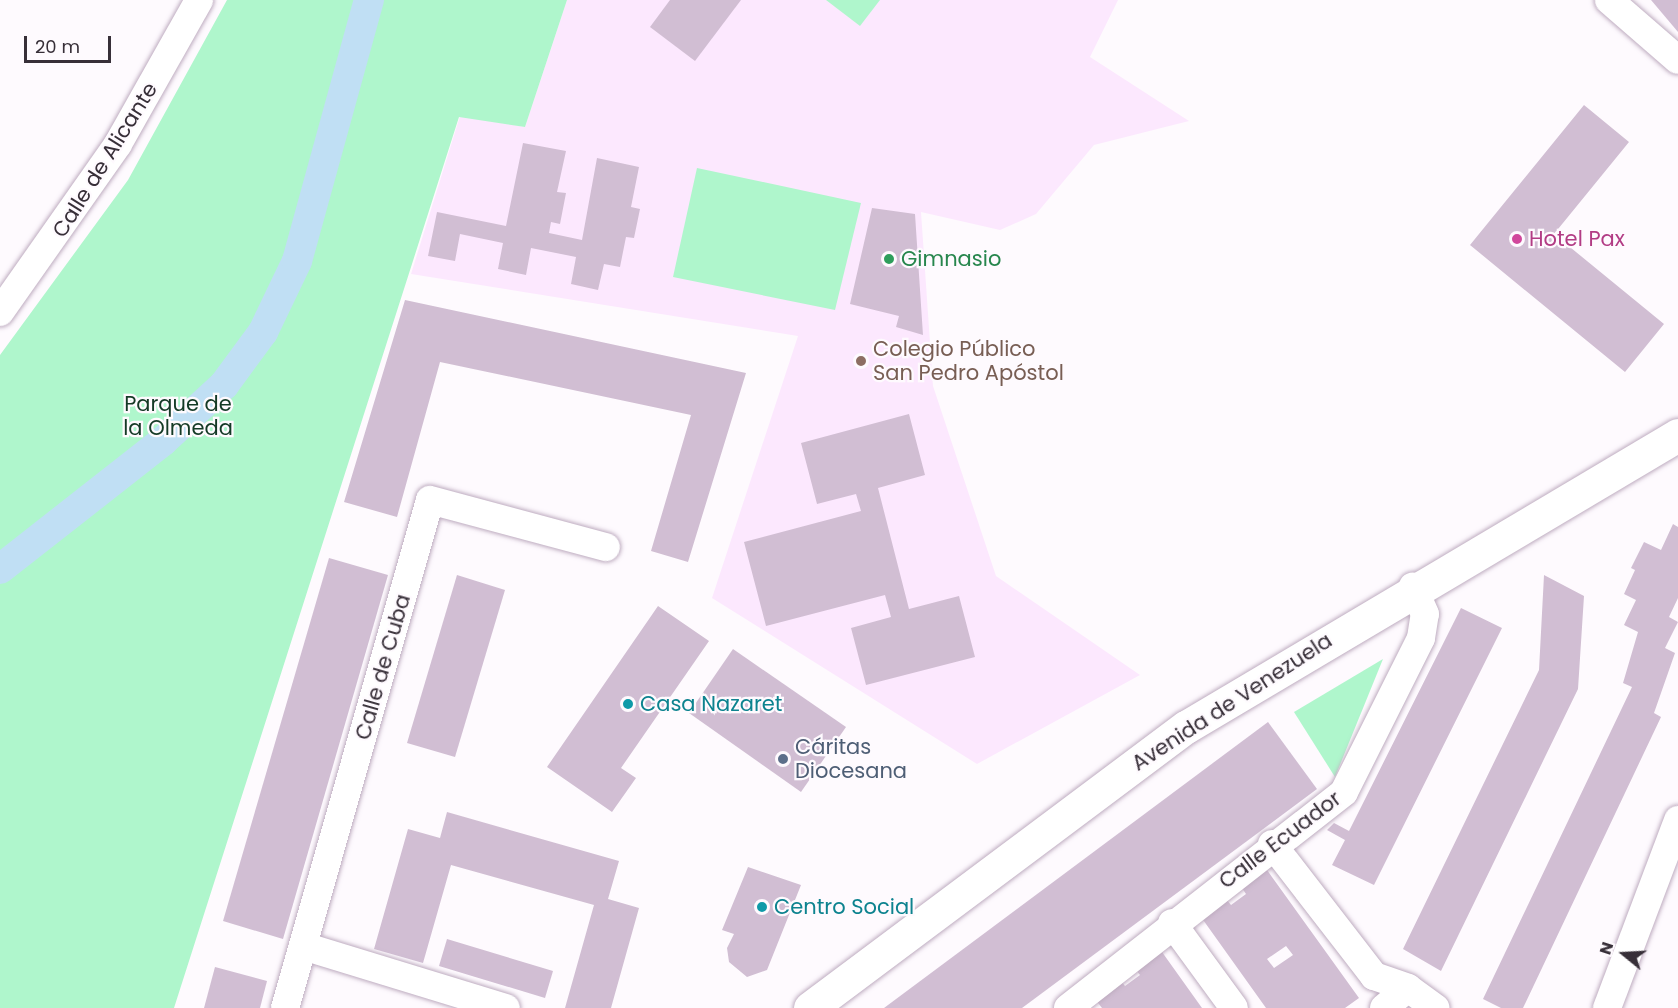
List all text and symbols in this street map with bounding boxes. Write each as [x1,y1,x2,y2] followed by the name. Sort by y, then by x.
[27,24,114,62] scale bar
[35,34,80,59] text: 20 m
[47,78,163,242] street label: Calle de Alicante
[1529,226,1625,252] place label: Hotel Pax
[1510,232,1524,246] marker: Hotel Pax
[901,246,1001,272] place label: Gimnasio
[882,252,896,266] marker: Gimnasio
[873,336,1064,386] place label: Colegio Público San Pedro Apóstol
[854,354,868,368] marker: Colegio Público San Pedro Apóstol
[123,391,233,441] park label: Parque de la Olmeda
[350,591,416,743] street label: Calle de Cuba
[1127,628,1337,776] street label: Avenida de Venezuela
[640,691,782,717] place label: Casa Nazaret
[621,697,635,711] marker: Casa Nazaret
[795,734,907,784] place label: Cáritas Diocesana
[776,752,790,766] marker: Cáritas Diocesana
[1214,786,1346,894] street label: Calle Ecuador
[774,894,914,920] place label: Centro Social
[755,900,769,914] marker: Centro Social
[1594,924,1654,984] north arrow
[1594,939,1619,958] text: N

